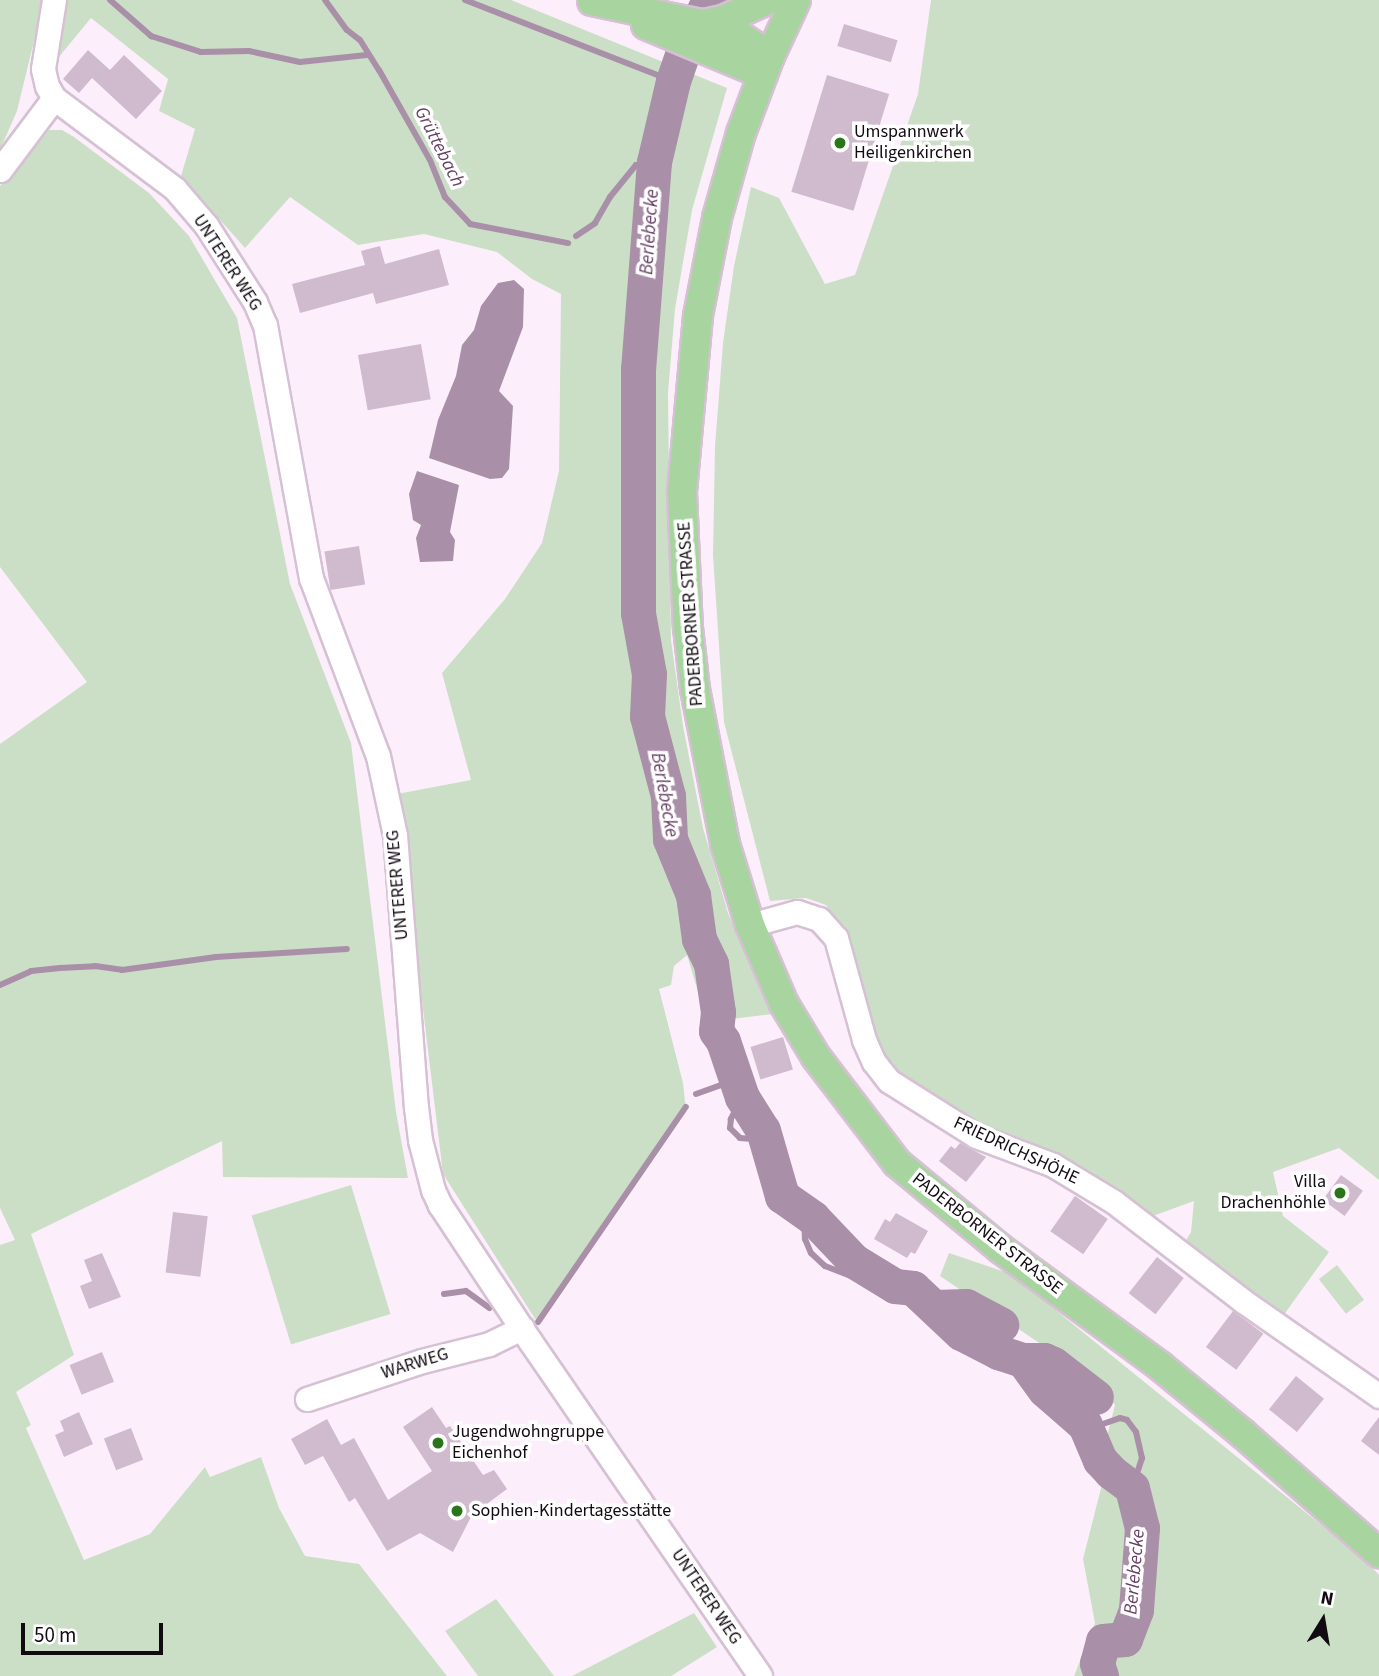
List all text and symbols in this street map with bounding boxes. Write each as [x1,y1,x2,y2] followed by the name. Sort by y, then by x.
[409,103,469,191] water label: Grüttebach
[854,122,972,164] place label: Umspannwerk Heiligenkirchen
[832,135,848,151] marker: Umspannwerk Heiligenkirchen
[636,188,664,276] water label: Berlebecke
[188,211,266,315] street label: UNTERER WEG
[674,521,708,707] street label: PADERBORNER STRASSE
[645,751,683,839] water label: Berlebecke
[382,829,414,941] street label: UNTERER WEG
[950,1112,1082,1190] street label: FRIEDRICHSHÖHE
[907,1169,1067,1299] street label: PADERBORNER STRASSE
[1220,1172,1326,1214] place label: Villa Drachenhöhle
[1332,1185,1348,1201] marker: Villa Drachenhöhle
[379,1344,451,1384] street label: WARWEG
[452,1422,604,1464] place label: Jugendwohngruppe Eichenhof
[430,1435,446,1451] marker: Jugendwohngruppe Eichenhof
[471,1500,671,1522] place label: Sophien-Kindertagesstätte
[449,1503,465,1519] marker: Sophien-Kindertagesstätte
[1120,1528,1150,1616] water label: Berlebecke
[666,1545,746,1649] street label: UNTERER WEG
[1318,1584,1336,1613] text: N
[1288,1585,1358,1655] north arrow
[24,1610,166,1654] scale bar
[34,1620,76,1650] text: 50 m

